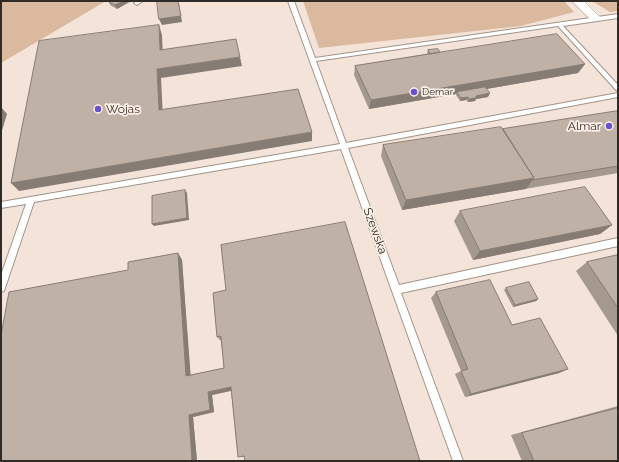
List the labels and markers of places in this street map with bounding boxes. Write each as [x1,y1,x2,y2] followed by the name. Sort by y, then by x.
[422,86,453,98] place label: Demar
[409,87,419,97] marker: Demar
[106,102,140,116] place label: Wojas
[93,104,103,114] marker: Wojas
[568,119,601,133] place label: Almar
[604,121,614,131] marker: Almar

